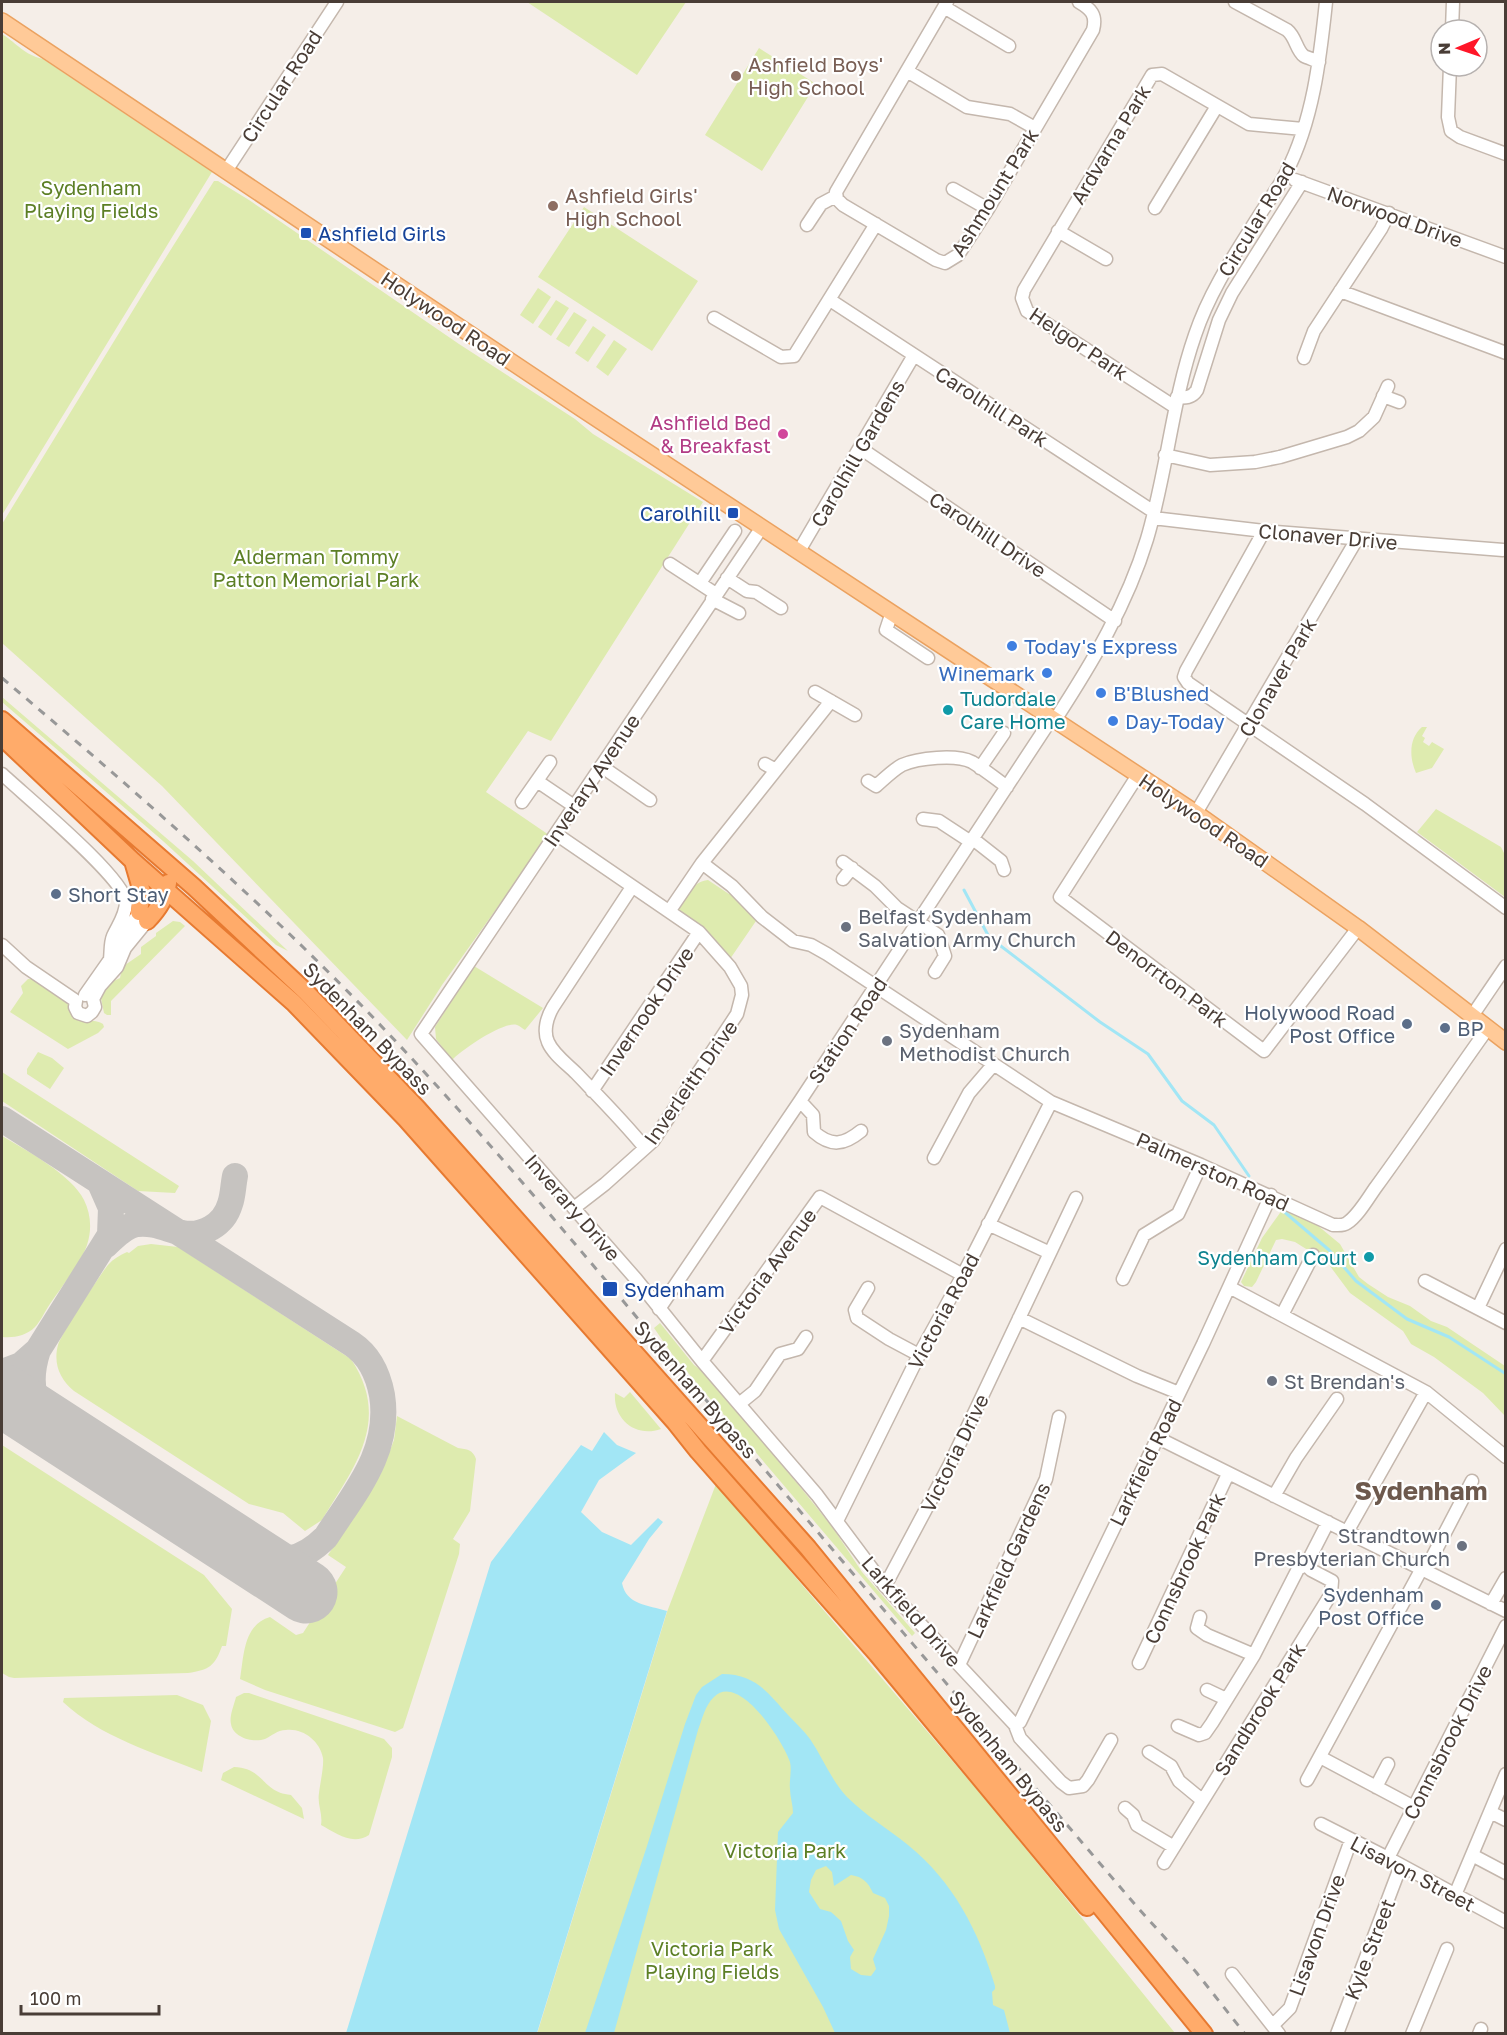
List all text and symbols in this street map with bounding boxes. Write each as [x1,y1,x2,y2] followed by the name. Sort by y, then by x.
[1429,18,1489,78] north arrow
[236,25,326,147] street label: Circular Road
[1434,42,1454,55] text: N
[748,52,883,99] place label: Ashfield Boys' High School
[729,69,743,83] marker: Ashfield Boys' High School
[1065,80,1155,208] street label: Ardvarna Park
[945,124,1043,260] street label: Ashmount Park
[1212,158,1300,280] street label: Circular Road
[24,175,158,222] park label: Sydenham Playing Fields
[1324,180,1466,252] street label: Norwood Drive
[565,183,698,230] place label: Ashfield Girls' High School
[546,199,560,213] marker: Ashfield Girls' High School
[318,221,446,245] place label: Ashfield Girls
[299,226,313,240] marker: Ashfield Girls
[377,266,515,370] street label: Holywood Road
[1025,301,1133,385] street label: Helgor Park
[931,361,1053,451] street label: Carolhill Park
[805,375,909,531] street label: Carolhill Gardens
[650,410,771,457] place label: Ashfield Bed & Breakfast
[776,427,790,441] marker: Ashfield Bed & Breakfast
[925,486,1051,582] street label: Carolhill Drive
[640,501,721,525] place label: Carolhill
[726,506,740,520] marker: Carolhill
[1257,518,1399,554] street label: Clonaver Drive
[213,544,419,591] park label: Alderman Tommy Patton Memorial Park
[1233,613,1321,741] street label: Clonaver Park
[1024,634,1178,658] place label: Today's Express
[1005,639,1019,653] marker: Today's Express
[938,661,1035,685] place label: Winemark
[1040,666,1054,680] marker: Winemark
[1113,681,1209,705] place label: B'Blushed
[960,686,1066,733] place label: Tudordale Care Home
[1094,686,1108,700] marker: B'Blushed
[941,703,955,717] marker: Tudordale Care Home
[538,709,644,851] street label: Inverary Avenue
[1125,709,1225,733] place label: Day-Today
[1106,714,1120,728] marker: Day-Today
[1135,768,1273,872] street label: Holywood Road
[68,882,169,906] place label: Short Stay
[49,887,63,901] marker: Short Stay
[858,904,1076,951] place label: Belfast Sydenham Salvation Army Church
[839,920,853,934] marker: Belfast Sydenham Salvation Army Church
[1101,924,1233,1032] street label: Denorrton Park
[594,942,698,1080] street label: Invernook Drive
[299,957,437,1099] street label: Sydenham Bypass
[803,972,891,1088] street label: Station Road
[1244,1000,1395,1047] place label: Holywood Road Post Office
[638,1015,742,1149] street label: Inverleith Drive
[1457,1016,1484,1040] place label: BP
[1400,1017,1414,1031] marker: Holywood Road Post Office
[899,1018,1070,1065] place label: Sydenham Methodist Church
[1438,1021,1452,1035] marker: BP
[880,1034,894,1048] marker: Sydenham Methodist Church
[1133,1127,1293,1215] street label: Palmerston Road
[520,1149,626,1265] street label: Inverary Drive
[713,1203,821,1339] street label: Victoria Avenue
[1197,1245,1357,1269] place label: Sydenham Court
[902,1249,984,1373] street label: Victoria Road
[1362,1250,1376,1264] marker: Sydenham Court
[624,1277,725,1301] place label: Sydenham
[601,1280,619,1298] marker: Sydenham
[630,1315,762,1463] street label: Sydenham Bypass
[1284,1369,1405,1393] place label: St Brendan's
[1265,1374,1279,1388] marker: St Brendan's
[915,1390,993,1516] street label: Victoria Drive
[1104,1394,1186,1530] street label: Larkfield Road
[1355,1475,1487,1506] district label: Sydenham
[961,1478,1055,1642] street label: Larkfield Gardens
[1138,1488,1230,1648] street label: Connsbrook Park
[1253,1523,1450,1570] place label: Strandtown Presbyterian Church
[1455,1539,1469,1553] marker: Strandtown Presbyterian Church
[857,1551,967,1671] street label: Larkfield Drive
[1318,1582,1424,1629] place label: Sydenham Post Office
[1429,1598,1443,1612] marker: Sydenham Post Office
[1208,1638,1310,1780] street label: Sandbrook Park
[1398,1661,1496,1823] street label: Connsbrook Drive
[945,1685,1073,1837] street label: Sydenham Bypass
[1347,1830,1479,1916] street label: Lisavon Street
[724,1838,846,1862] park label: Victoria Park
[1283,1871,1349,1999] street label: Lisavon Drive
[1339,1895,1399,2003] street label: Kyle Street
[645,1936,779,1983] park label: Victoria Park Playing Fields
[21,1978,159,2016] scale bar
[30,1987,81,2009] text: 100 m

